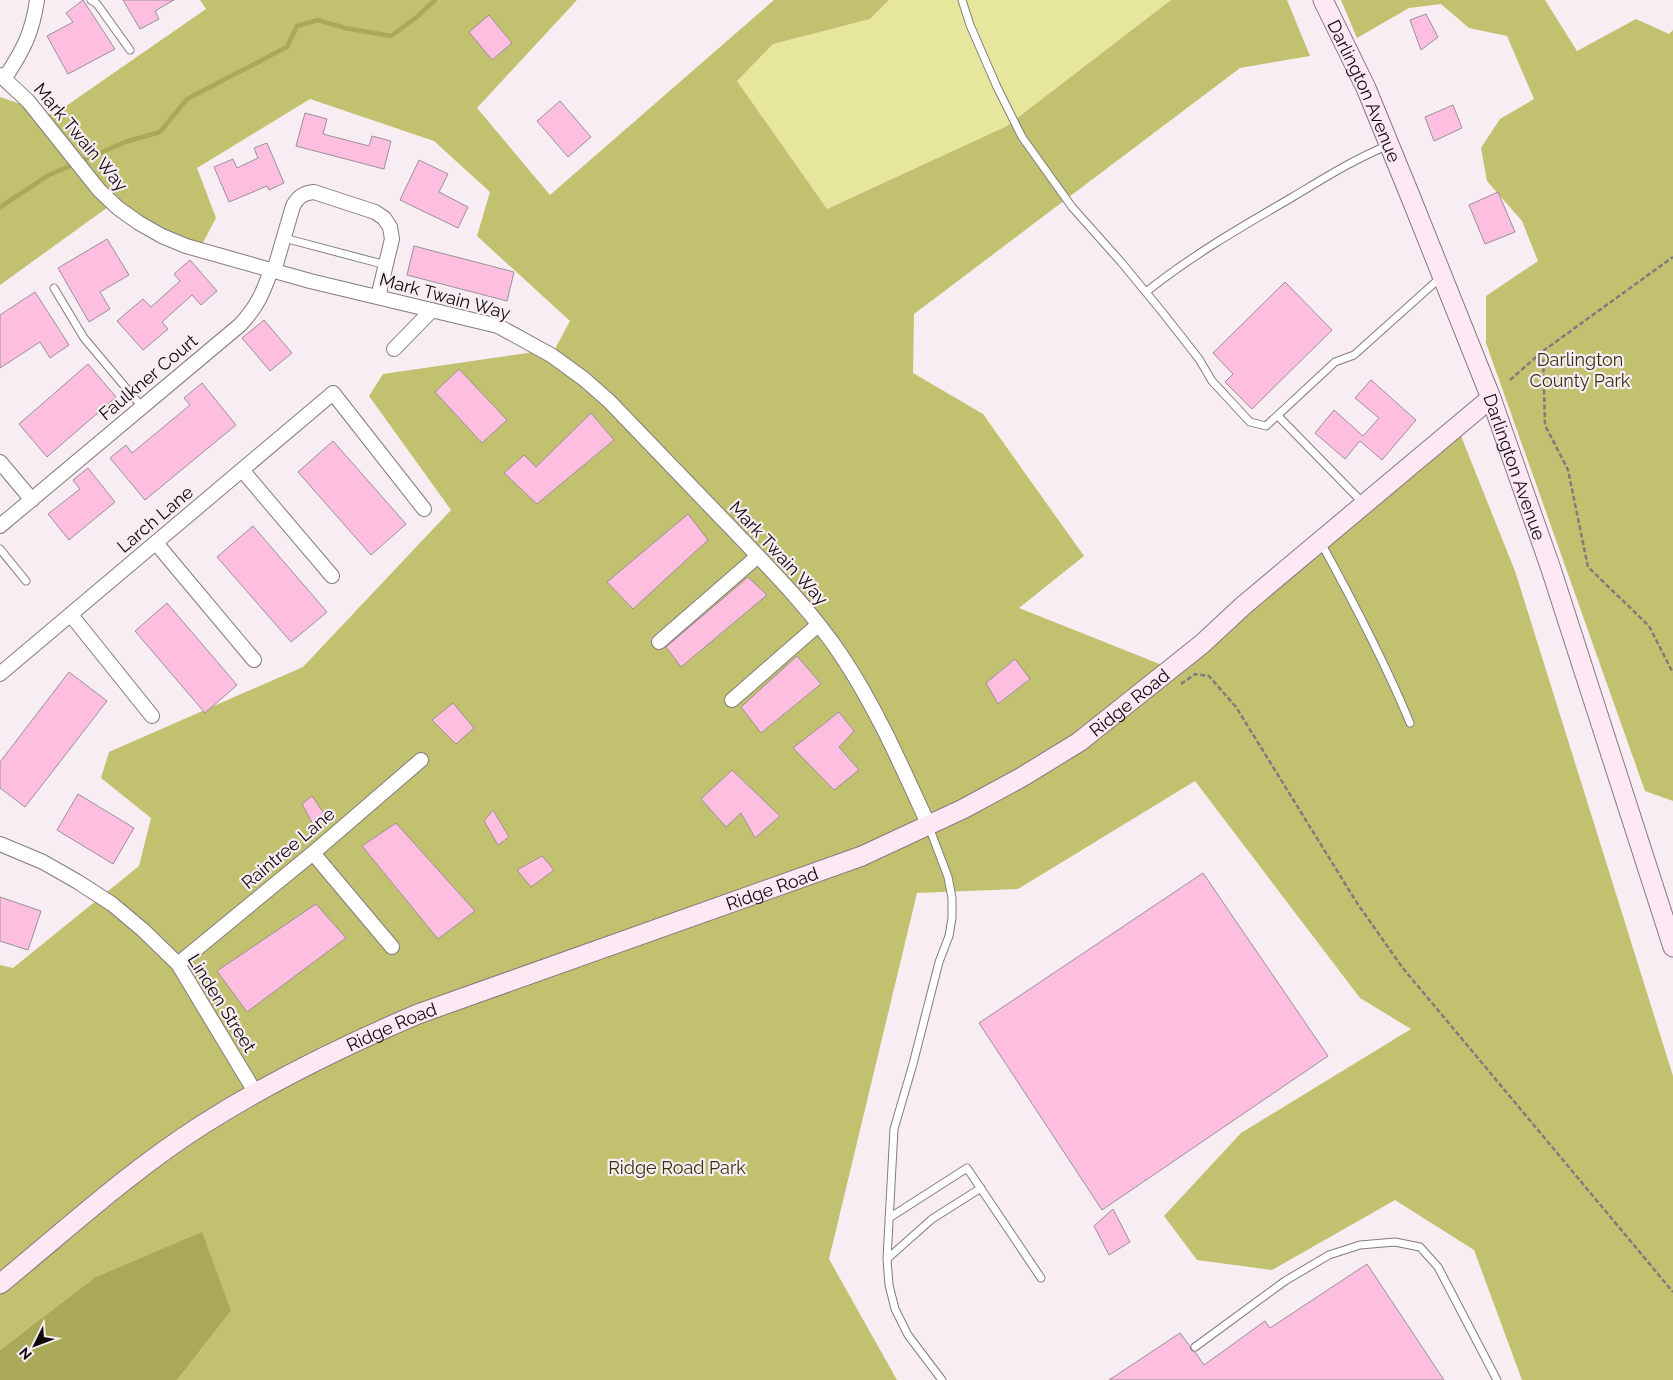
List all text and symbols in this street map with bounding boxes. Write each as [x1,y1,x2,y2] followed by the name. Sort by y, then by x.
[1324,16,1406,165] street label: Darlington Avenue
[30,79,132,196] street label: Mark Twain Way
[377,268,513,324] street label: Mark Twain Way
[95,330,201,424] street label: Faulkner Court
[1530,349,1631,391] park label: Darlington County Park
[1480,391,1551,543] street label: Darlington Avenue
[113,481,198,557] street label: Larch Lane
[725,497,833,610] street label: Mark Twain Way
[1085,664,1173,740] street label: Ridge Road
[237,803,339,893] street label: Raintree Lane
[723,862,821,914] street label: Ridge Road
[184,950,260,1056] street label: Linden Street
[343,998,439,1055] street label: Ridge Road
[608,1157,746,1178] park label: Ridge Road Park
[10,1320,60,1370] north arrow
[16,1344,35,1363] text: N

